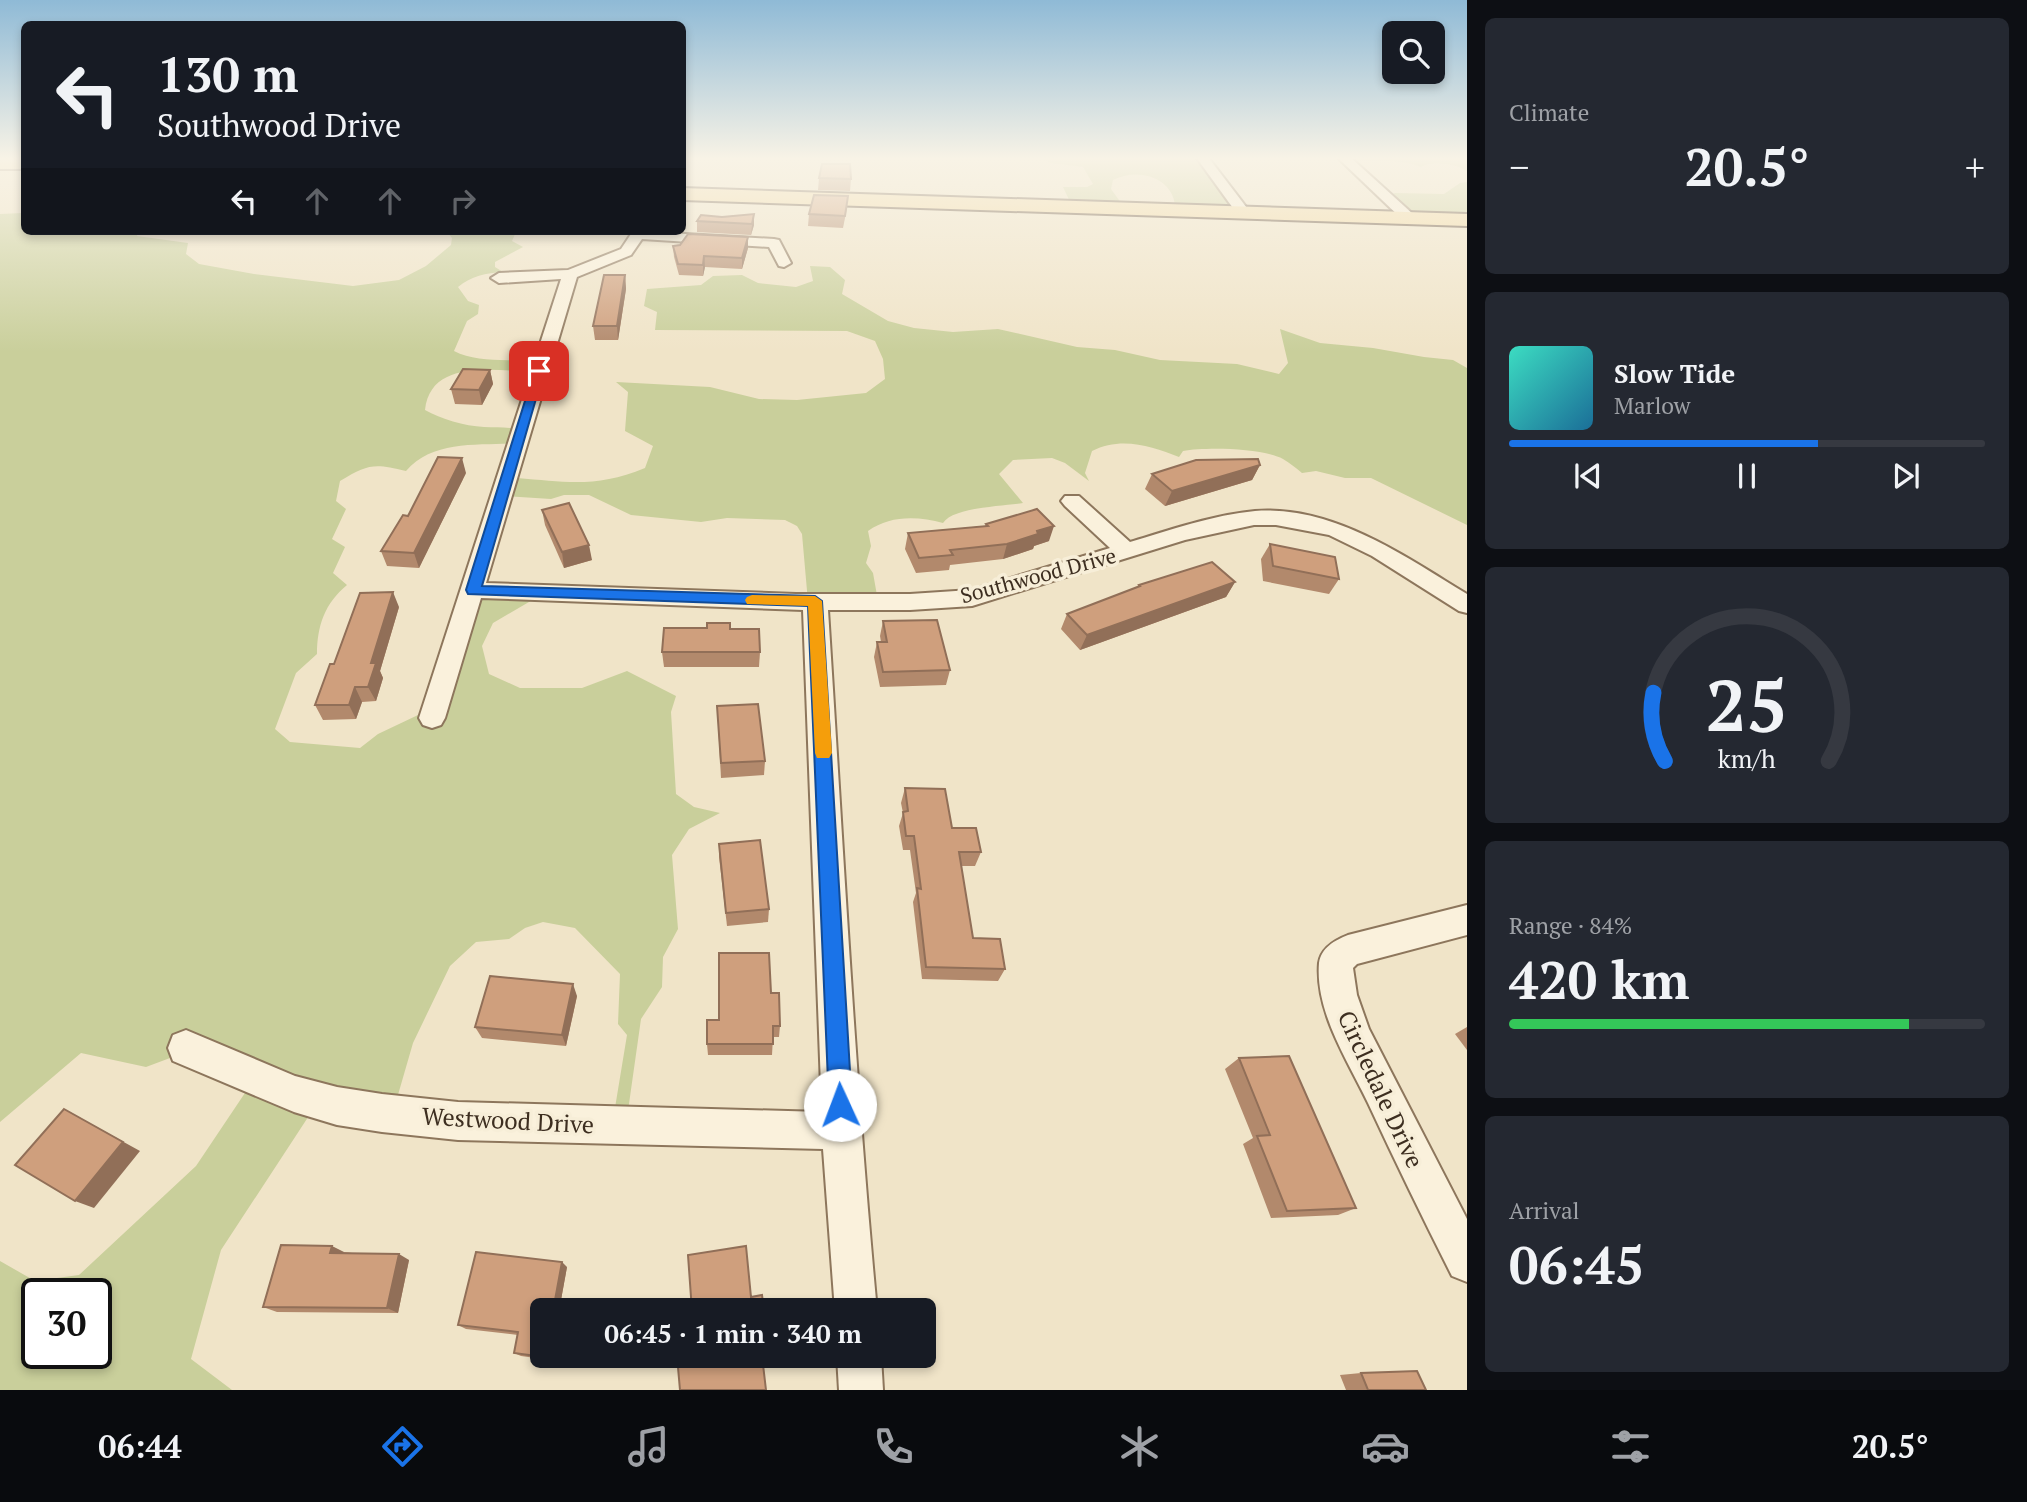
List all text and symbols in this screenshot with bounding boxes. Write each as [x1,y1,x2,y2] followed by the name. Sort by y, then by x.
[1382,21,1445,84] map controls
[1382,21,1445,84] button: search
[157,41,299,106] text: 130 m
[42,49,133,140] icon: left
[1509,97,1589,128] text: Climate
[157,104,401,146] text: Southwood Drive
[1684,132,1810,201] text: 20.5°
[1509,142,1529,192] text: −
[1965,142,1985,192] text: +
[225,182,263,220] icon: left
[298,182,336,220] icon: ahead
[371,182,409,220] icon: ahead
[444,182,482,220] icon: right
[509,341,569,401] pin
[520,352,558,390] icon: arrive
[1614,356,1735,390] text: Slow Tide
[1614,390,1691,421] text: Marlow
[1569,457,1607,495] icon: previous
[1728,457,1766,495] icon: pause
[1887,457,1925,495] icon: next
[957,541,1119,609] street label: Southwood Drive
[1706,655,1788,752] text: 25
[1718,742,1776,775] text: km/h
[1509,910,1632,941] text: Range · 84%
[1509,945,1690,1014] text: 420 km
[1331,1005,1431,1173] street label: Circledale Drive
[803,1068,877,1142] position arrow
[421,1100,595,1140] street label: Westwood Drive
[1509,1195,1580,1226] text: Arrival
[1509,1230,1644,1299] text: 06:45
[21,1278,112,1369] speed limit sign: 30
[604,1316,862,1350] text: 06:45 · 1 min · 340 m
[378,1422,427,1471] icon: directions
[624,1422,673,1471] icon: music
[869,1422,918,1471] icon: phone
[1115,1422,1164,1471] icon: climate
[1361,1422,1410,1471] icon: car
[1606,1422,1655,1471] icon: filters
[98,1425,182,1467] text: 06:44
[1852,1425,1929,1467] text: 20.5°

